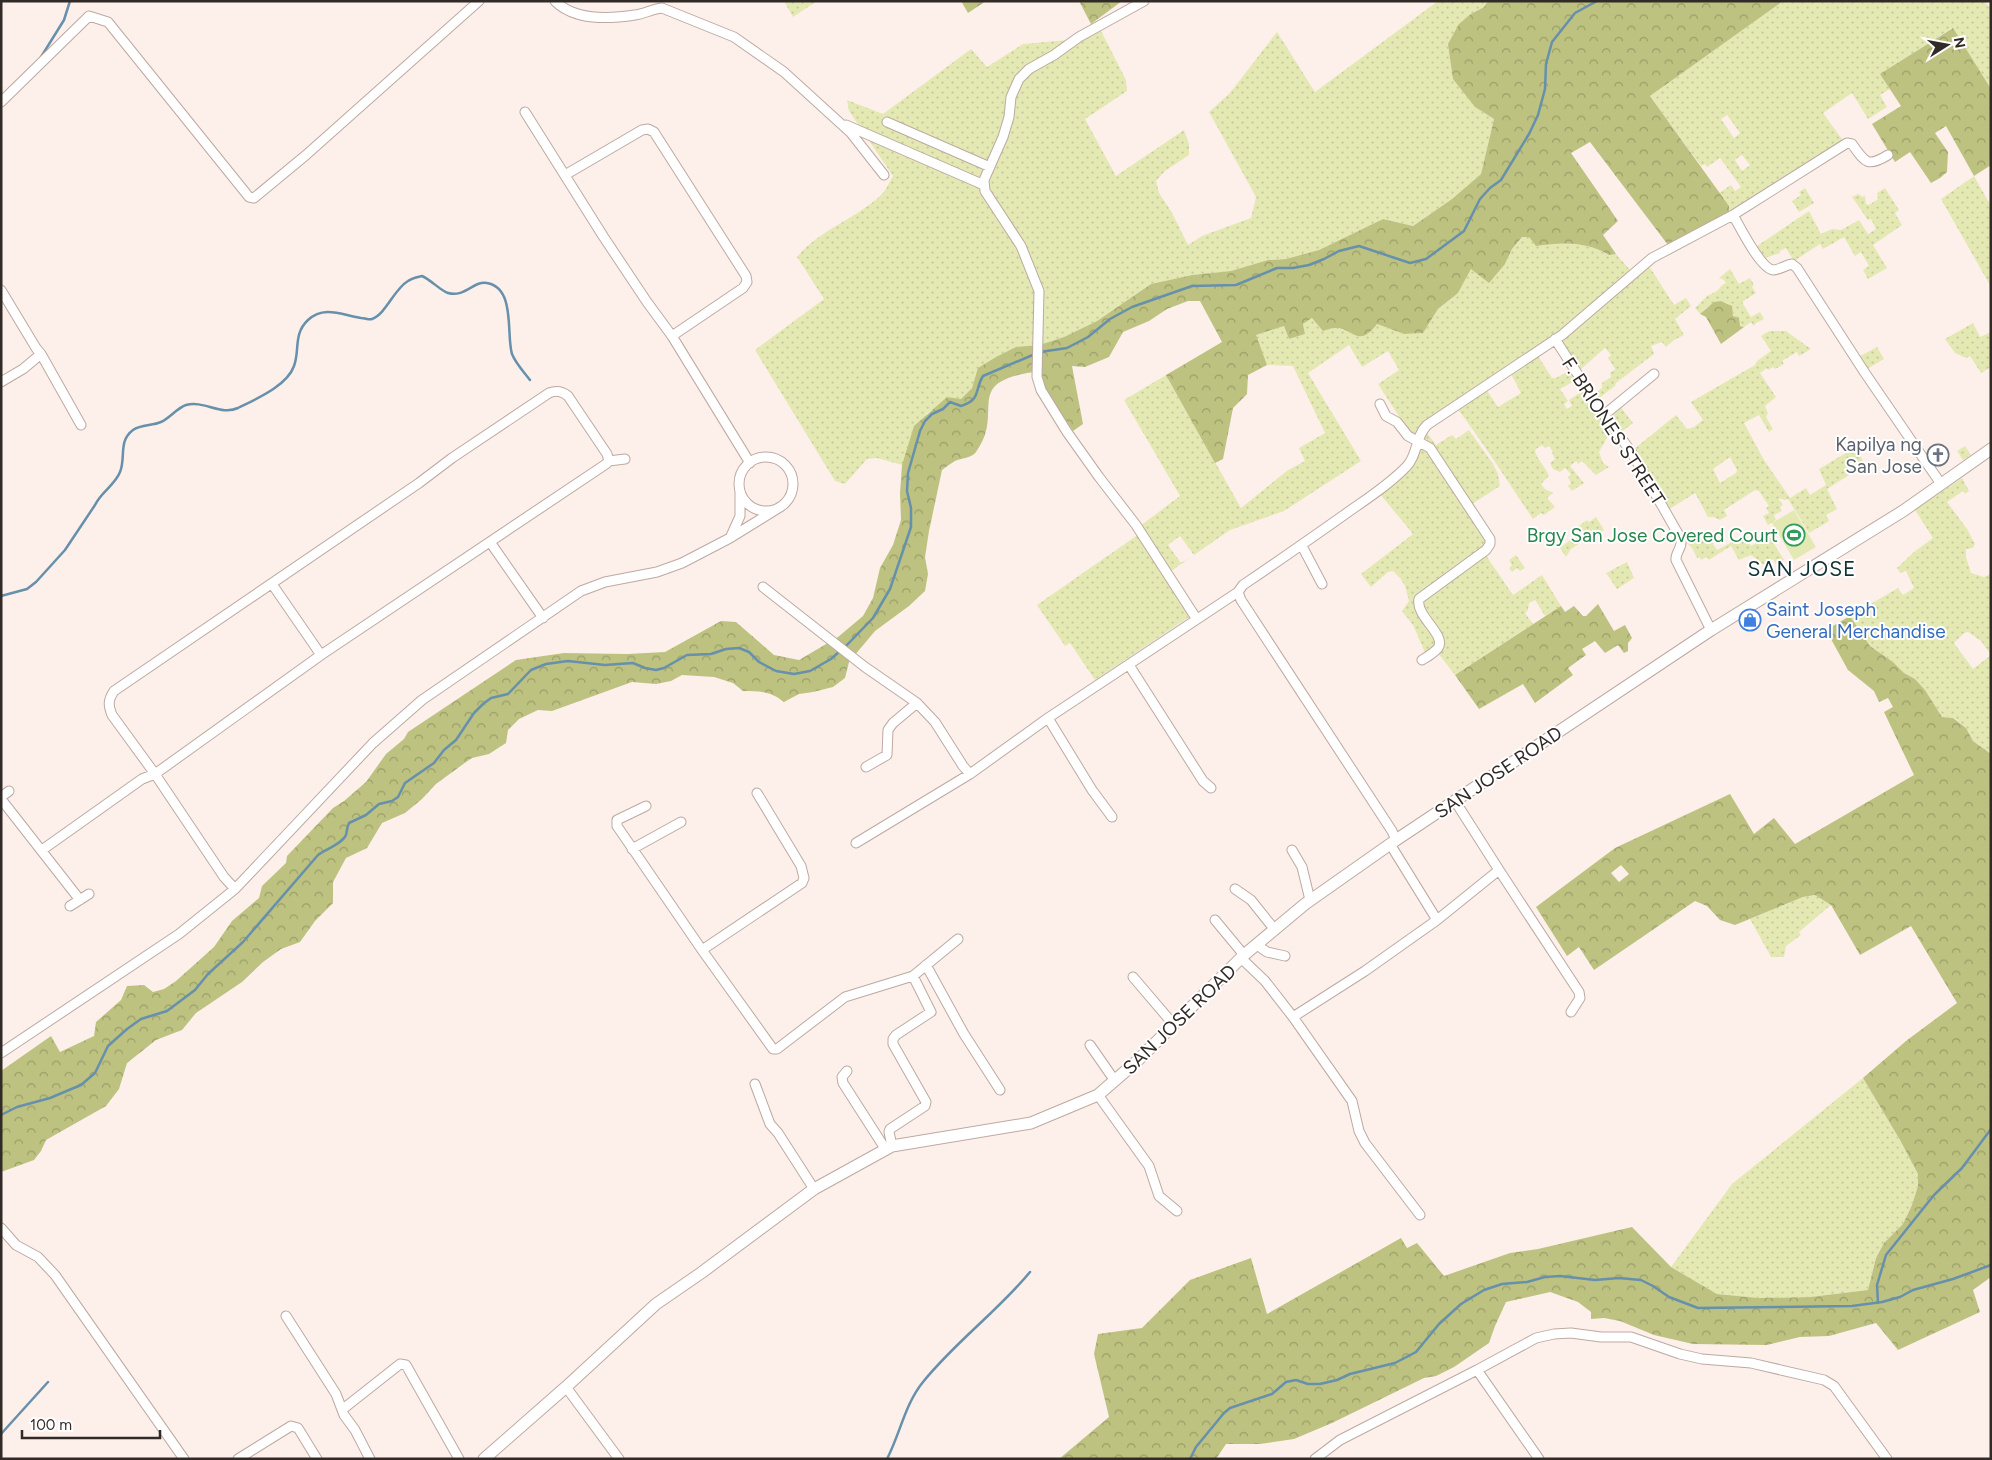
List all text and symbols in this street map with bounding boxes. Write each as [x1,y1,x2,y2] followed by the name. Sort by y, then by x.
[1922,20,1972,70] north arrow
[1950,36,1969,50] text: N
[1557,353,1670,510] street label: F. BRIONES STREET
[1835,433,1922,478] place label: Kapilya ng San Jose
[1926,443,1950,467] church icon: Kapilya ng San Jose
[1782,523,1806,547] sports icon: Brgy San Jose Covered Court
[1527,524,1778,547] place label: Brgy San Jose Covered Court
[1748,556,1857,581] district label: SAN JOSE
[1766,598,1946,643] place label: Saint Joseph General Merchandise
[1738,608,1762,632] shop icon: Saint Joseph General Merchandise
[1430,721,1566,824] street label: SAN JOSE ROAD
[1118,959,1241,1079] street label: SAN JOSE ROAD
[22,1408,160,1440] scale bar
[30,1416,72,1434] text: 100 m

